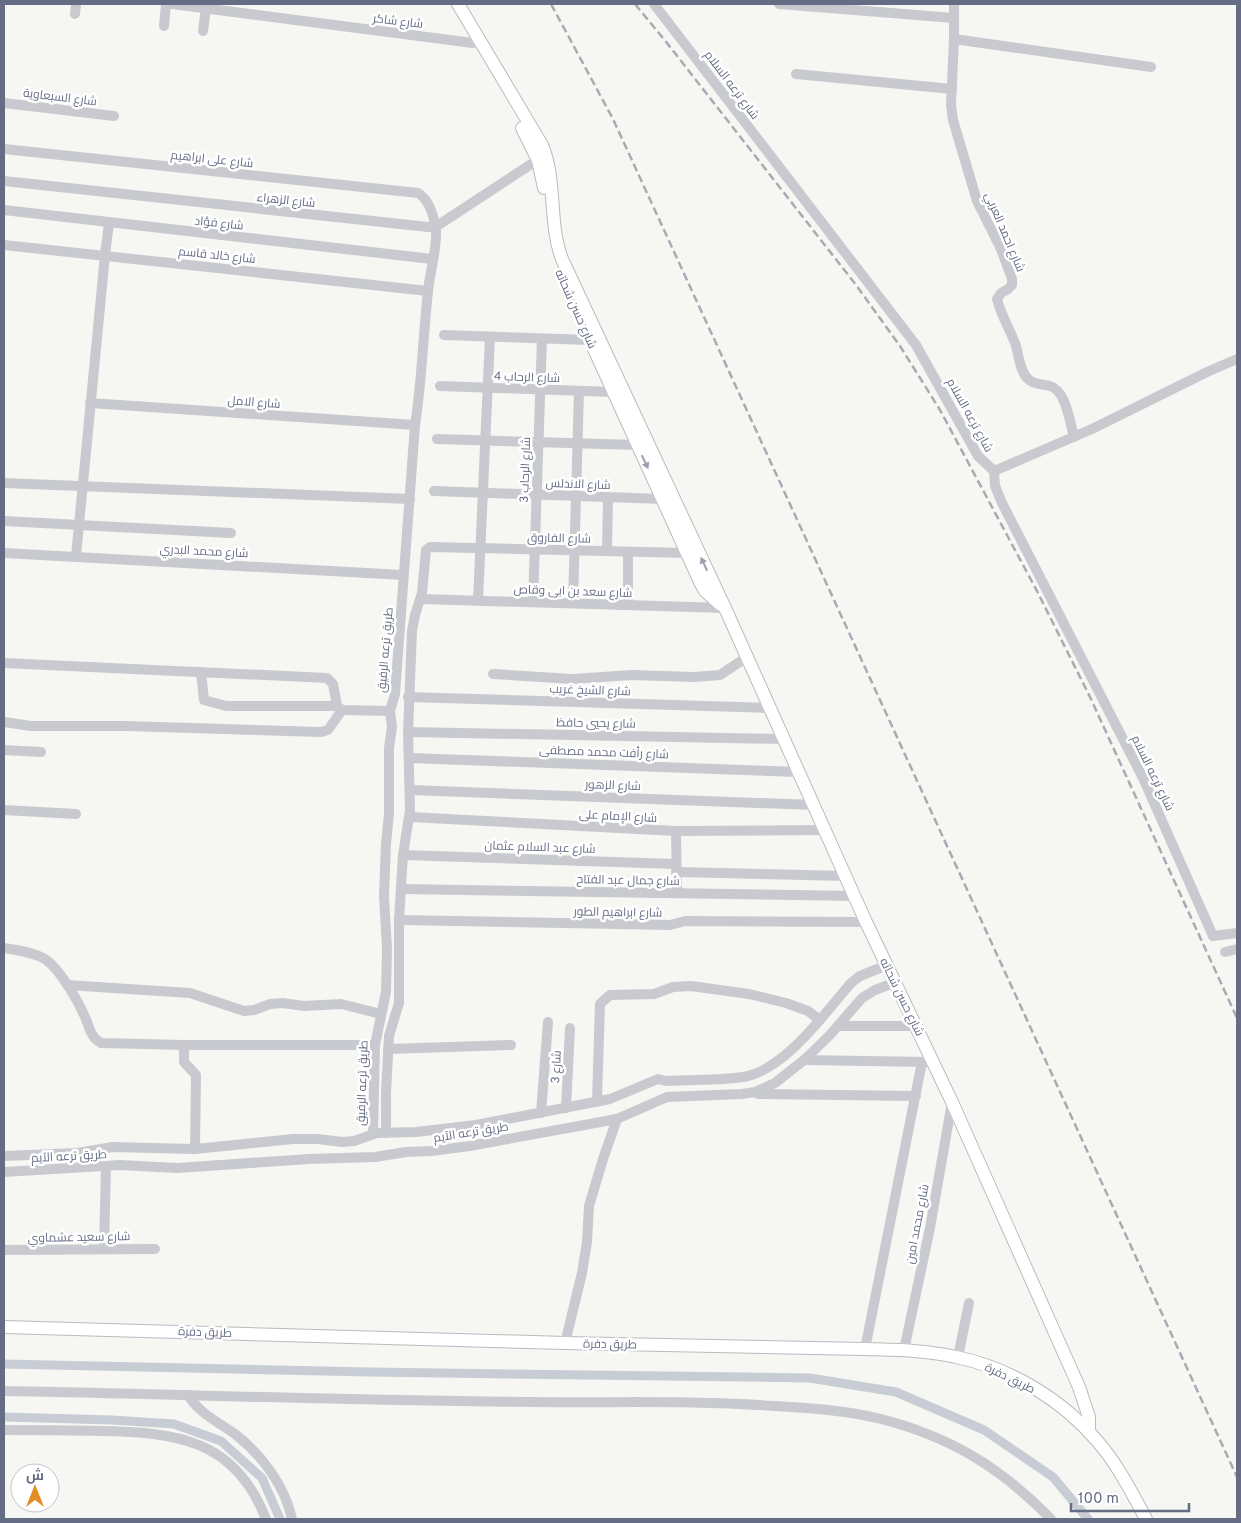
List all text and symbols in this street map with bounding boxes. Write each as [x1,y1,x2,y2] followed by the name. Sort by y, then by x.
[371,11,424,33] street label: شارع شاكر
[700,48,762,123] street label: شارع ترعه السلام
[22,86,98,110] street label: شارع السبعاوية
[170,148,254,172] street label: شارع على ابراهيم
[256,190,316,212] street label: شارع الزهراء
[979,190,1028,275] street label: شارع احمد العربي
[194,213,244,235] street label: شارع فؤاد
[178,244,256,268] street label: شارع خالد قاسم
[551,267,600,351] street label: شارع حسن شحاته
[494,369,560,387] street label: شارع الرحاب 4
[942,376,996,455] street label: شارع ترعه السلام
[227,393,281,413] street label: شارع الامل
[517,437,535,503] street label: شارع الرحاب 3
[642,455,650,469] one-way arrow
[545,476,611,494] street label: شارع الاندلس
[527,530,591,548] street label: شارع الفاروق
[159,542,249,563] street label: شارع محمد البدري
[700,557,708,571] one-way arrow
[513,582,633,602] street label: شارع سعد بن ابى وقاص
[374,607,398,693] street label: طريق ترعه الرفيق
[549,682,631,700] street label: شارع الشيخ غريب
[556,715,636,733] street label: شارع يحيي حافظ
[1127,733,1177,814] street label: شارع ترعه السلام
[539,742,669,763] street label: شارع رأفت محمد مصطفى
[584,777,641,795] street label: شارع الزهور
[578,807,658,827] street label: شارع الإمام على
[484,838,596,858] street label: شارع عبد السلام عثمان
[576,872,680,890] street label: شارع جمال عبد الفتاح
[572,904,663,922] street label: شارع ابراهيم الطور
[875,956,927,1039] street label: شارع حسن شحاته
[354,1040,372,1126] street label: طريق ترعه الرفيق
[548,1050,566,1084] street label: شارع 3
[432,1119,510,1147] street label: طريق ترعه الآيم
[31,1147,107,1167] street label: طريق ترعه الآيم
[902,1183,934,1266] street label: شارع محمد امين
[28,1229,131,1248] street label: شارع سعيد عشماوي
[178,1324,232,1342] street label: طريق دفرة
[583,1337,637,1353] street label: طريق دفرة
[982,1360,1037,1398] street label: طريق دفرة
[10,1463,60,1513] north arrow
[26,1467,44,1485] text: ش
[1071,1480,1188,1512] scale bar
[1078,1490,1119,1509] text: 100 m

